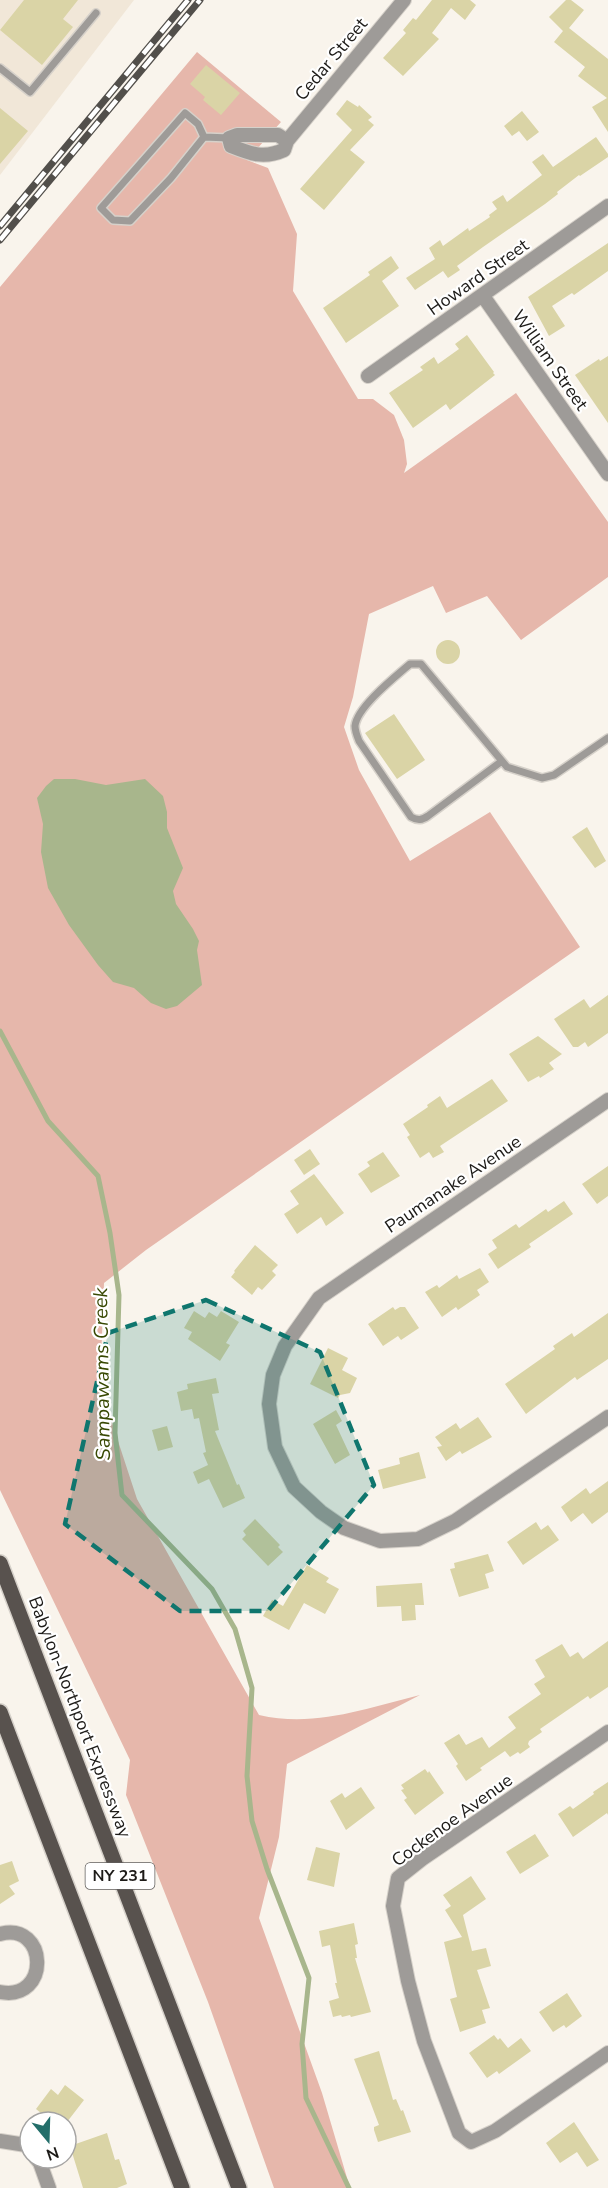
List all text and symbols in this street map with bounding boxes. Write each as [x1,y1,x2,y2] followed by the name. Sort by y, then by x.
[289,12,373,106] street label: Cedar Street
[423,233,534,321] street label: Howard Street
[506,305,594,416] street label: William Street
[380,1129,526,1239] street label: Paumanake Avenue
[87,1286,117,1461] water label: Sampawams Creek
[23,1593,137,1842] street label: Babylon-Northport Expressway
[387,1768,517,1872] street label: Cockenoe Avenue
[86,1863,154,1889] road number: NY 231
[18,2110,78,2170] north arrow
[43,2141,62,2166] text: N

